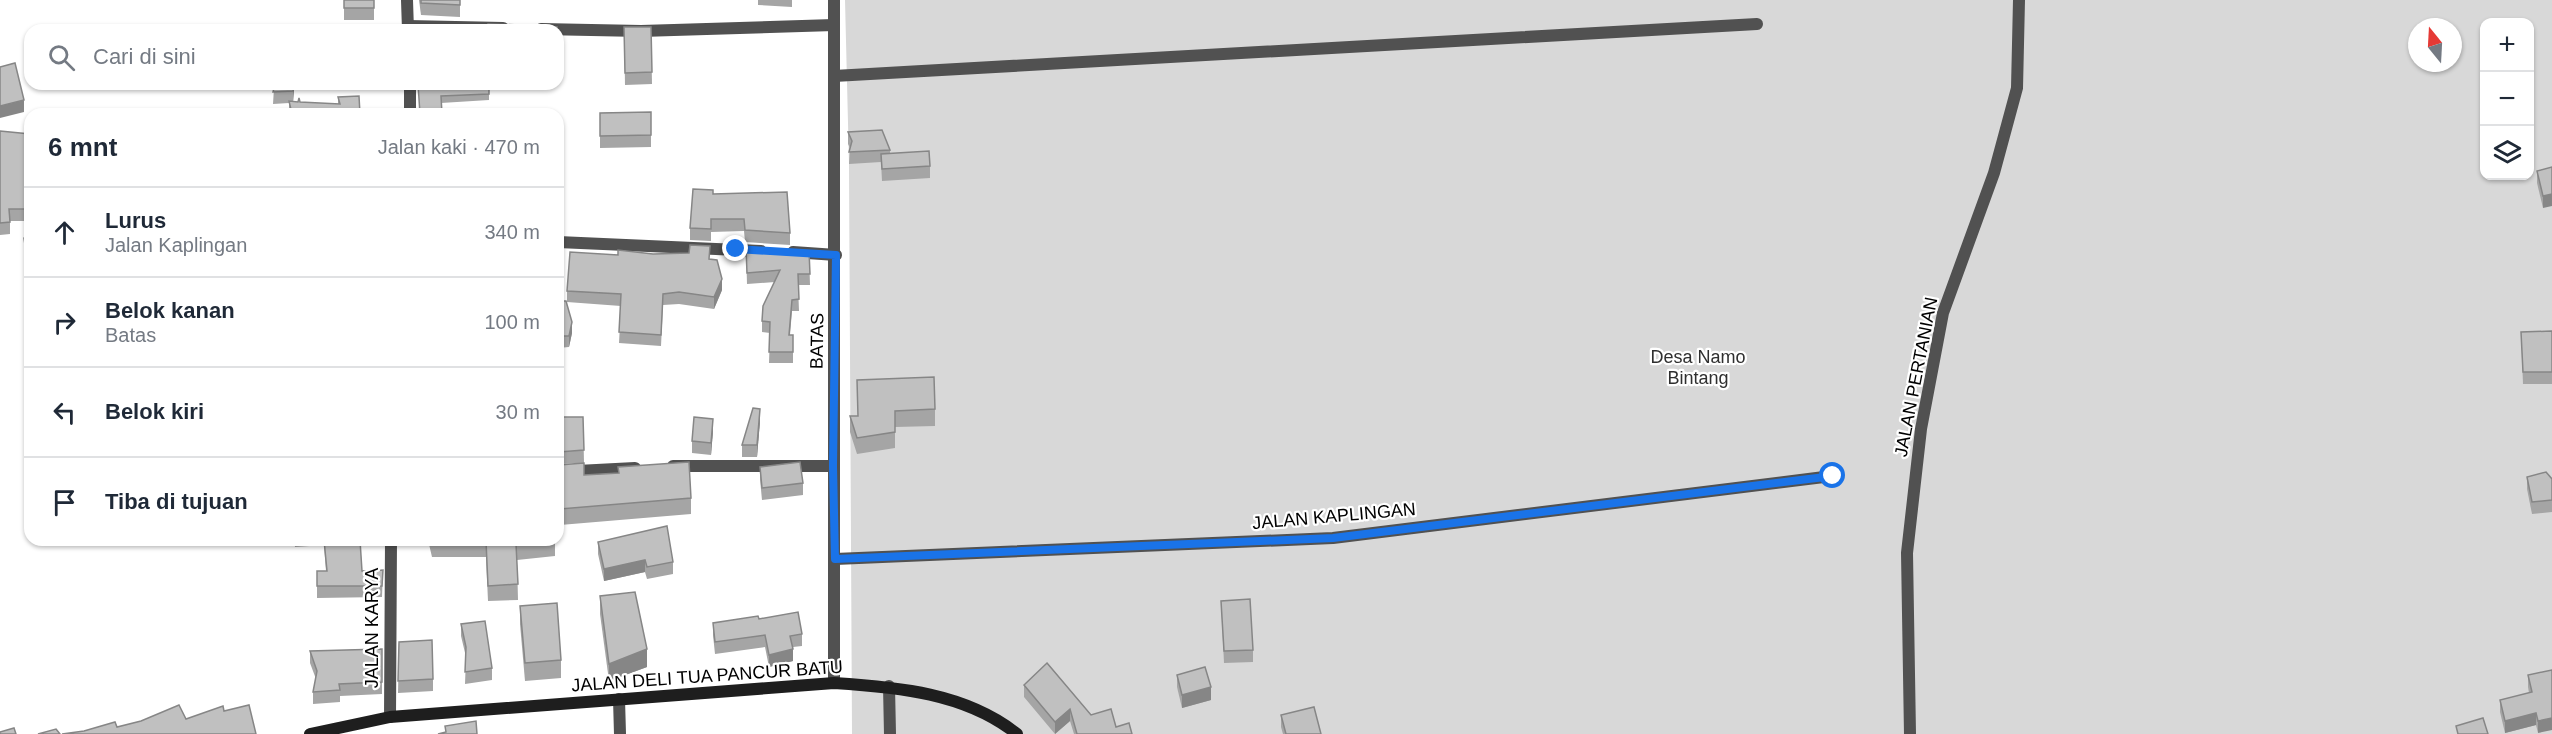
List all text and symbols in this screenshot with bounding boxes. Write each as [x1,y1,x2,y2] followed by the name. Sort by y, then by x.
[2408,18,2462,72] north arrow
[2480,18,2534,180] map controls
[2480,18,2534,72] button: +
[24,24,564,90] search box
[45,41,78,74] icon: search
[93,44,196,69] text: Cari di sini
[2480,72,2534,126] button: −
[2480,126,2534,180] button: layers
[48,132,117,162] text: 6 mnt
[378,136,540,158] text: Jalan kaki · 470 m
[105,208,166,233] text: Lurus
[48,216,81,249] icon: ahead
[484,221,540,243] text: 340 m
[105,234,247,256] text: Jalan Kaplingan
[722,235,748,261] route end
[1891,295,1941,459] street label: JALAN PERTANIAN
[105,298,235,323] text: Belok kanan
[48,306,81,339] icon: right
[484,311,540,333] text: 100 m
[807,313,827,369] street label: BATAS
[105,324,156,346] text: Batas
[1650,347,1746,388] park label: Desa Namo Bintang
[48,396,81,429] icon: left
[105,399,204,424] text: Belok kiri
[496,401,540,423] text: 30 m
[1819,462,1845,488] route start
[48,486,81,519] icon: arrive
[105,489,248,514] text: Tiba di tujuan
[1251,499,1417,533] street label: JALAN KAPLINGAN
[362,568,382,688] street label: JALAN KARYA
[571,657,843,695] street label: JALAN DELI TUA PANCUR BATU

